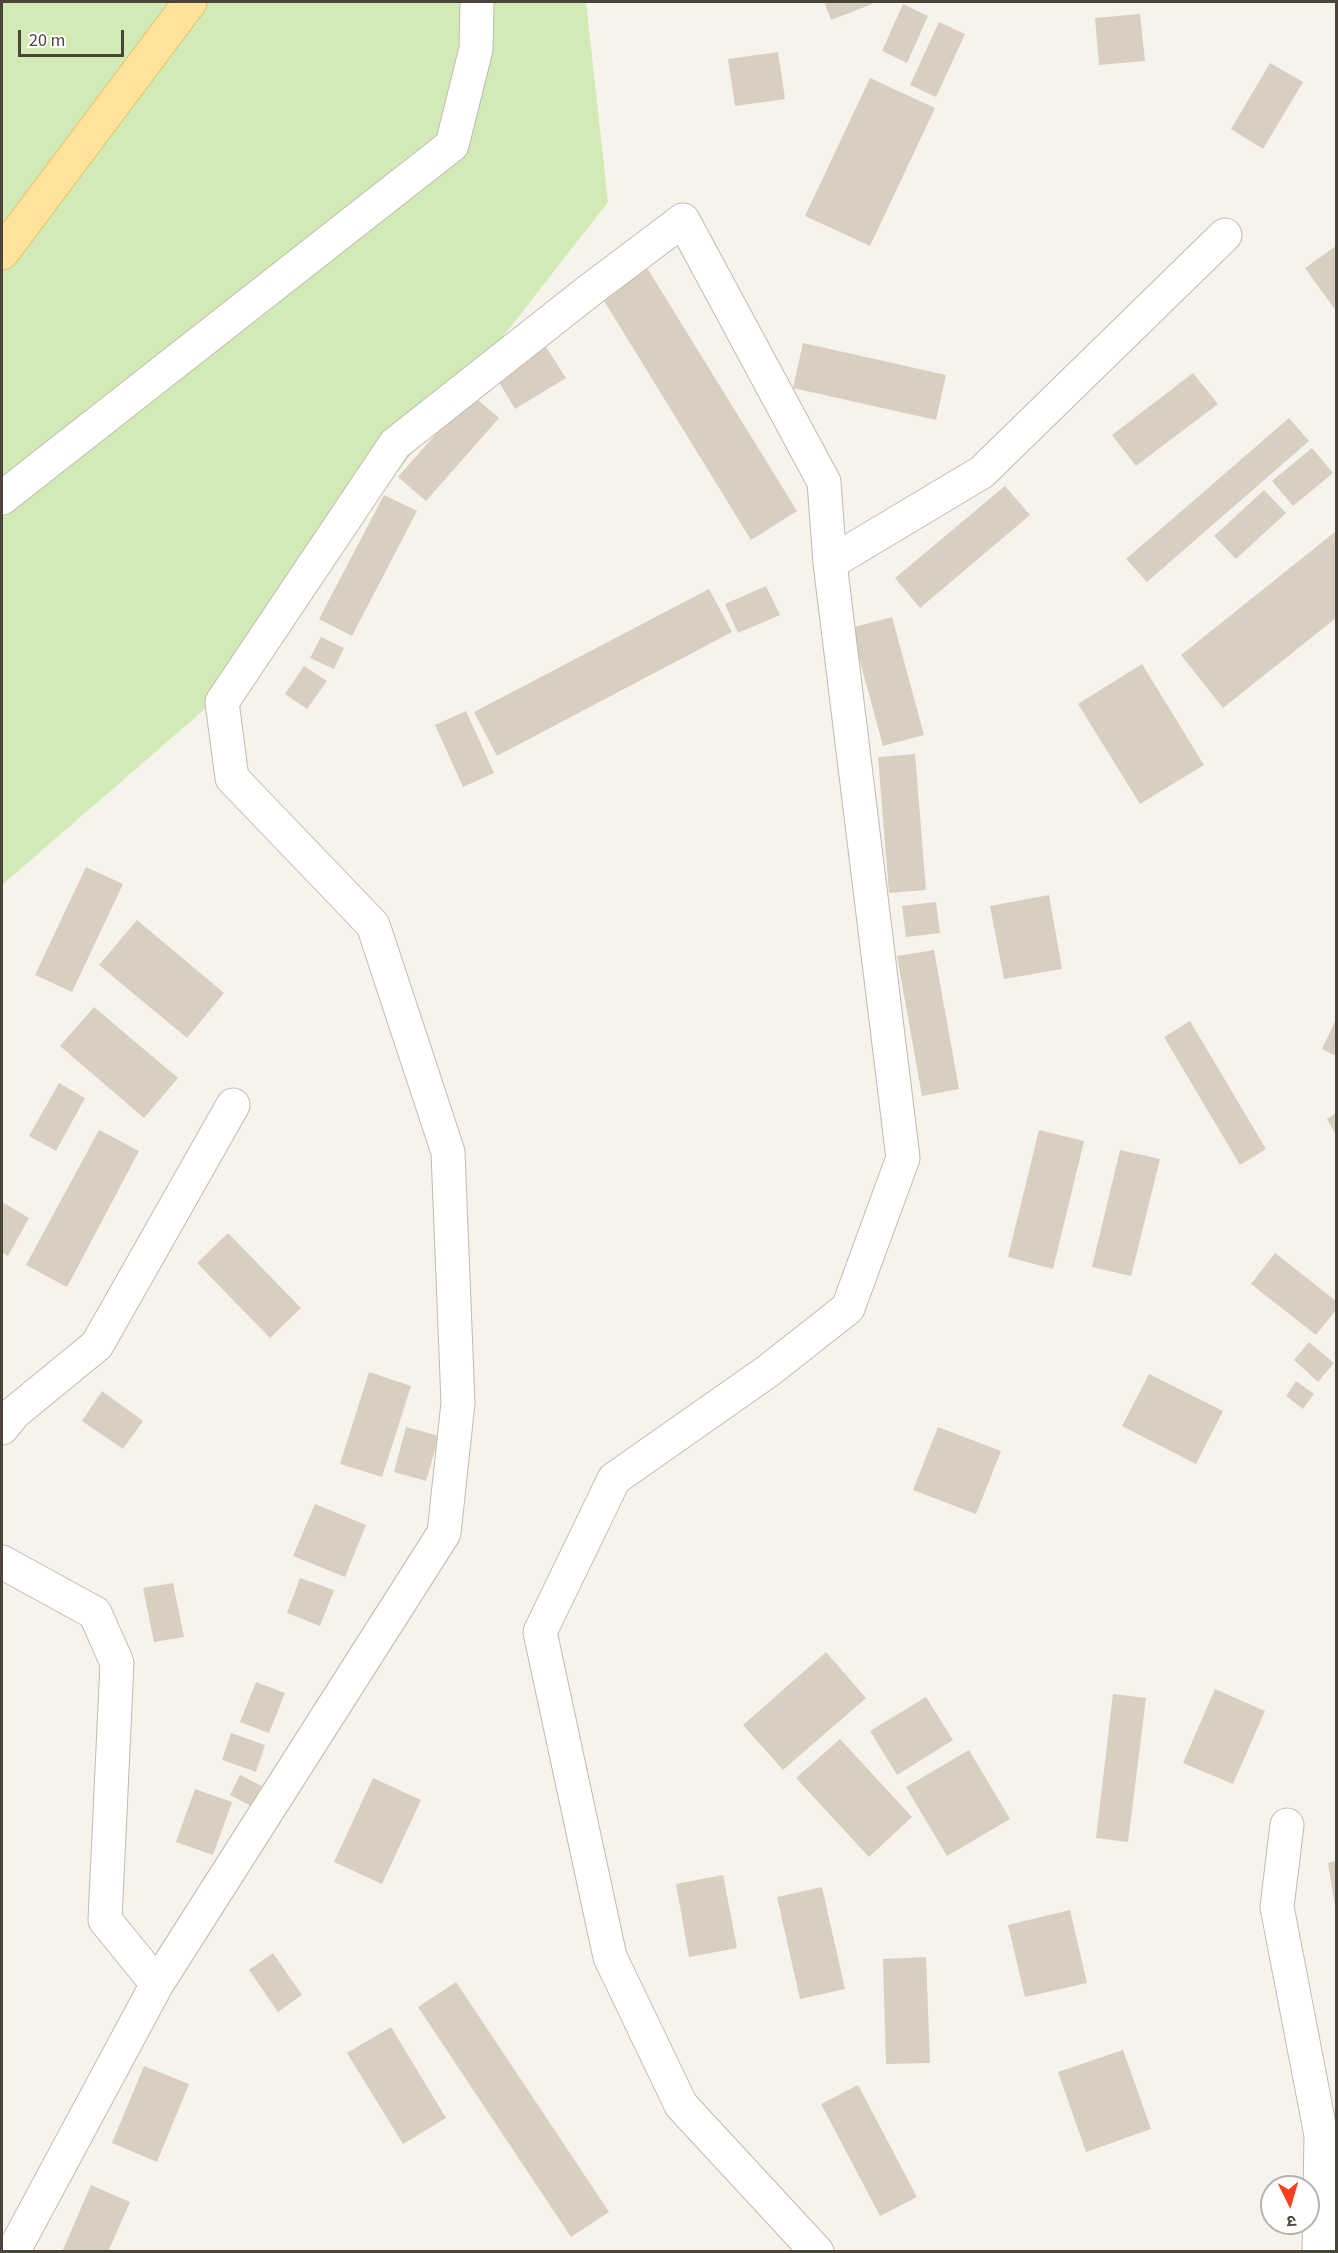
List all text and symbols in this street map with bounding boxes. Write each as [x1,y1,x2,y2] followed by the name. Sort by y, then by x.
[21,18,128,56] scale bar
[29,28,65,53] text: 20 m
[1260,2175,1320,2235] north arrow
[1286,2210,1297,2232] text: उ

